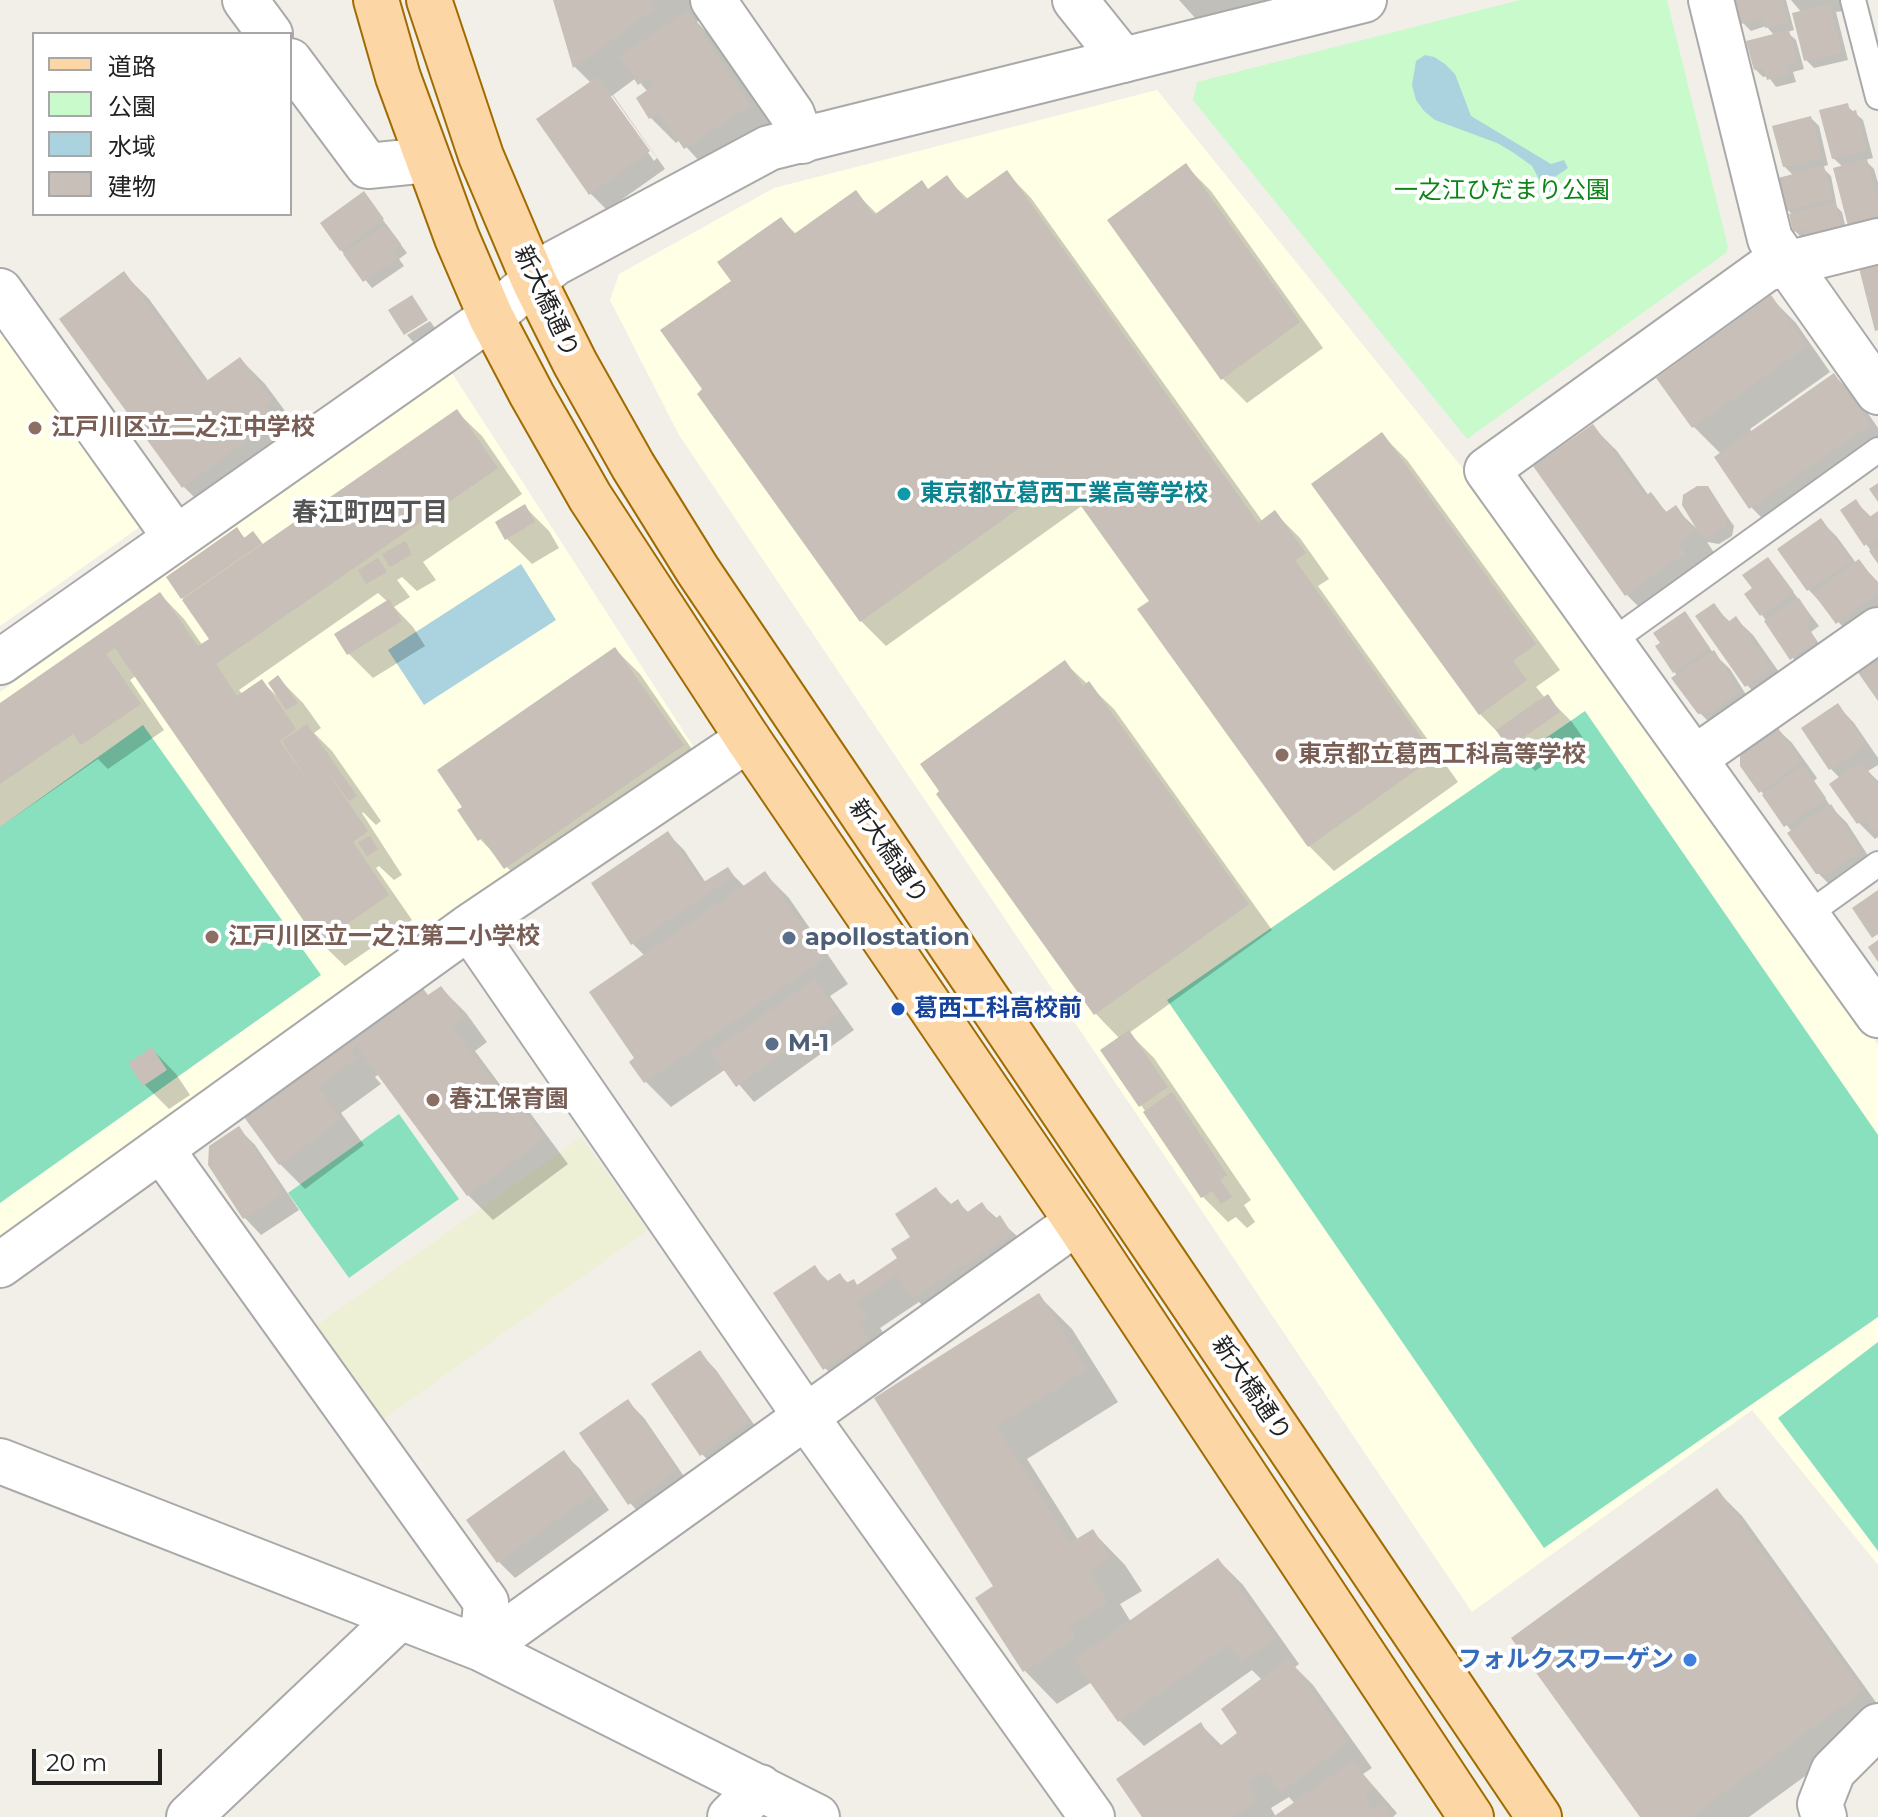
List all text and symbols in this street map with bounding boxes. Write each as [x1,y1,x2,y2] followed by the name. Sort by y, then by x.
[32,32,292,216] legend
[108,52,156,81] text: 道路
[108,92,156,121] text: 公園
[108,132,156,161] text: 水域
[108,172,156,201] text: 建物
[1394,177,1610,205] park label: 一之江ひだまり公園
[508,242,584,362] street label: 新大橋通り
[51,414,315,442] place label: 江戸川区立二之江中学校
[26,419,44,437] marker: 江戸川区立二之江中学校
[920,480,1208,508] place label: 東京都立葛西工業高等学校
[895,485,913,503] marker: 東京都立葛西工業高等学校
[292,497,448,529] district label: 春江町四丁目
[1298,741,1586,769] place label: 東京都立葛西工科高等学校
[1273,746,1291,764] marker: 東京都立葛西工科高等学校
[843,794,933,910] street label: 新大橋通り
[228,923,540,951] place label: 江戸川区立一之江第二小学校
[805,924,970,952] place label: apollostation
[203,928,221,946] marker: 江戸川区立一之江第二小学校
[780,929,798,947] marker: apollostation
[914,995,1082,1023] place label: 葛西工科高校前
[889,1000,907,1018] marker: 葛西工科高校前
[788,1030,829,1058] place label: M-1
[763,1035,781,1053] marker: M-1
[449,1086,569,1114] place label: 春江保育園
[424,1091,442,1109] marker: 春江保育園
[1206,1331,1296,1447] street label: 新大橋通り
[1458,1646,1674,1674] place label: フォルクスワーゲン
[1681,1651,1699,1669] marker: フォルクスワーゲン
[36,1733,166,1783] scale bar
[46,1748,107,1777] text: 20 m

